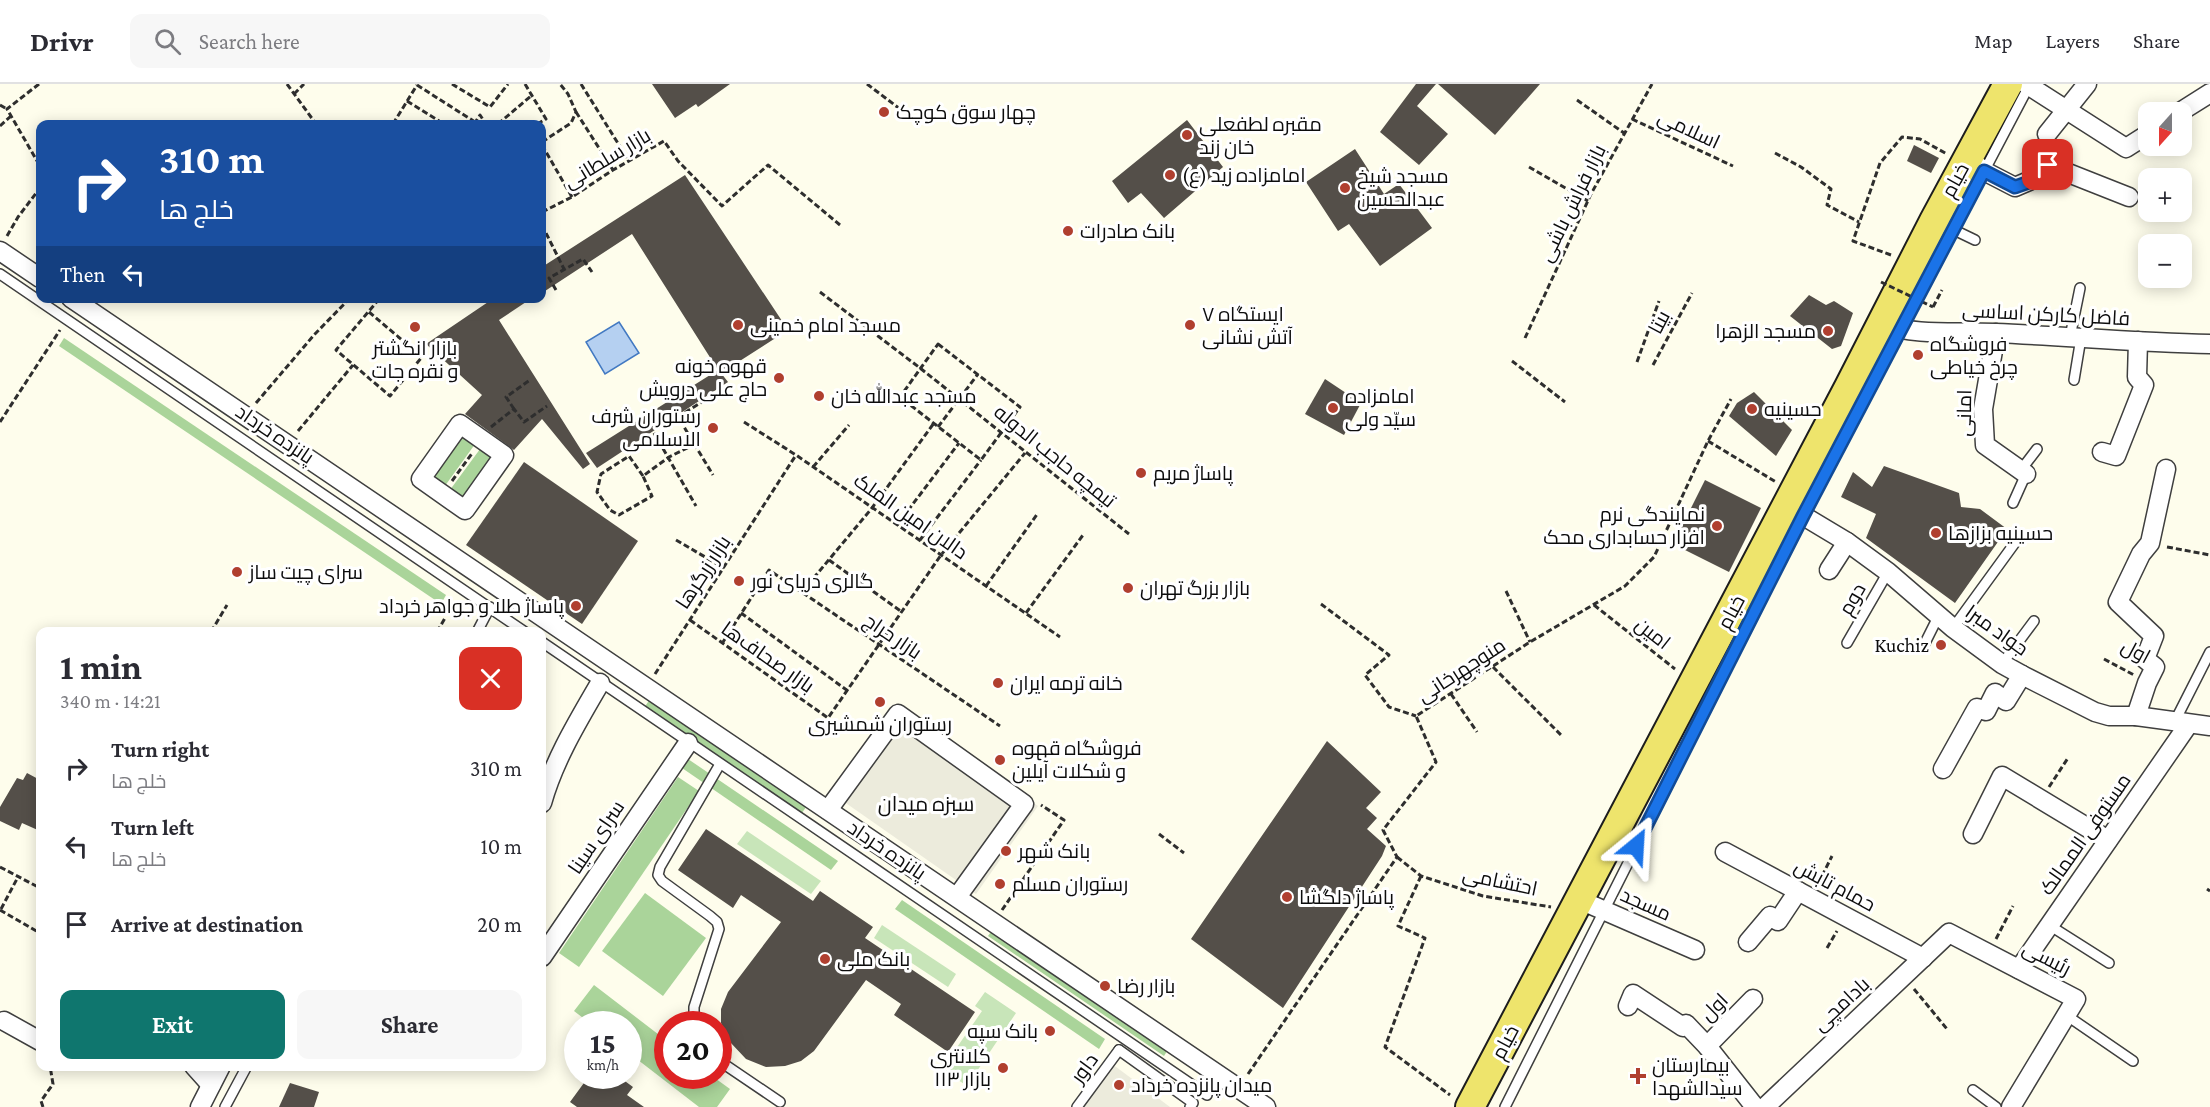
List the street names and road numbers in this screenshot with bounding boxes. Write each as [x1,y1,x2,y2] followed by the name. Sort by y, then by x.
[1654,105,1724,155] street label: اسلامی
[560,123,655,194] street label: بازار سلطانی
[1534,141,1612,266] street label: بازار فراش باشی
[1937,159,1976,202] street label: خیام
[1961,299,2131,331] street label: فاضل کارکن اساسی
[1644,307,1674,337] street label: بیتا
[1953,389,1977,437] street label: امانی
[231,400,319,470] street label: پانزده خرداد
[989,400,1121,514] street label: تیمچه حاجب الدوله
[849,469,972,565] street label: دالان امین الملک
[671,531,736,613] street label: بازار زرگرها
[1834,579,1872,620] street label: دوم
[1713,591,1752,634] street label: خیام
[1961,600,2033,660] street label: جواد مبرا
[858,609,926,666] street label: بازار حراج
[1630,613,1675,655] street label: امین
[717,617,818,698] street label: بازار صحاف‌ها
[1413,633,1510,708] street label: منوچهرخانی
[2117,634,2154,669] street label: اول
[2035,769,2137,900] street label: مستوفی الممالک
[564,796,630,879] street label: سرای سینا
[843,816,931,886] street label: پانزده خرداد
[1789,855,1879,918] street label: حمام تابش
[1460,862,1539,902] street label: احتشامی
[1617,883,1675,925] street label: مسجد
[2018,937,2075,981] street label: رئیسی
[1808,972,1875,1037] street label: بادامچی
[1696,989,1734,1027] street label: اول
[1487,1021,1526,1064] street label: خیام
[1065,1049,1103,1088] street label: داور

